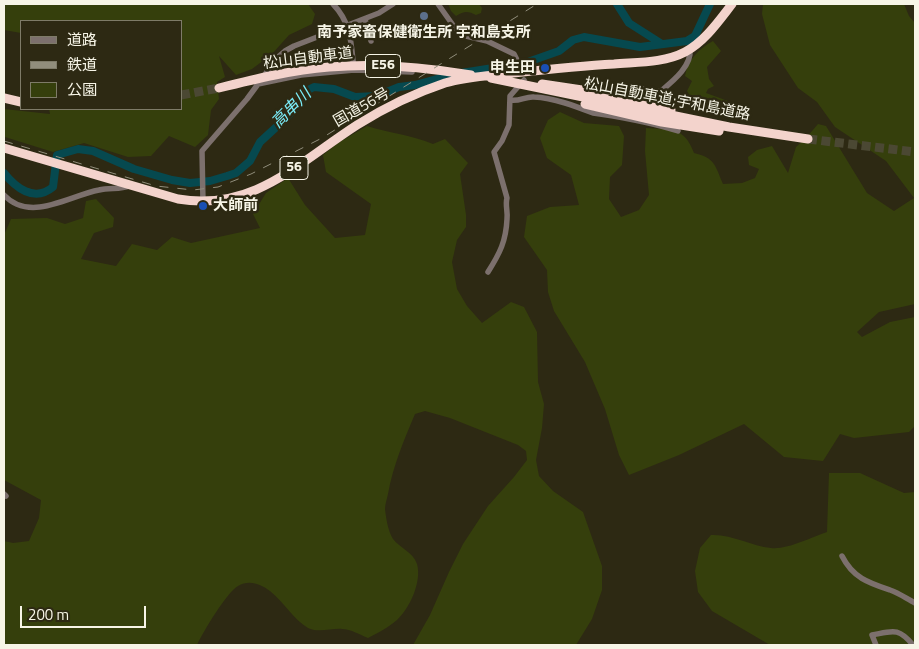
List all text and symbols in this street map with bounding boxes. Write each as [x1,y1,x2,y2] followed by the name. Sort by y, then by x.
[418,10,430,22] marker: 南予家畜保健衛生所 宇和島支所
[20,20,182,110] legend
[317,24,531,42] place label: 南予家畜保健衛生所 宇和島支所
[67,28,97,51] text: 道路
[262,45,354,73] street label: 松山自動車道
[67,53,97,76] text: 鉄道
[366,54,400,78] road number: E56
[490,59,535,77] place label: 申生田
[539,62,551,74] marker: 申生田
[582,75,752,125] street label: 松山自動車道;宇和島道路
[67,78,97,101] text: 公園
[268,85,316,133] water label: 高串川
[331,85,393,131] street label: 国道56号
[280,156,308,180] road number: 56
[213,197,258,215] place label: 大師前
[197,200,209,212] marker: 大師前
[22,596,149,628] scale bar
[28,603,69,626] text: 200 m

